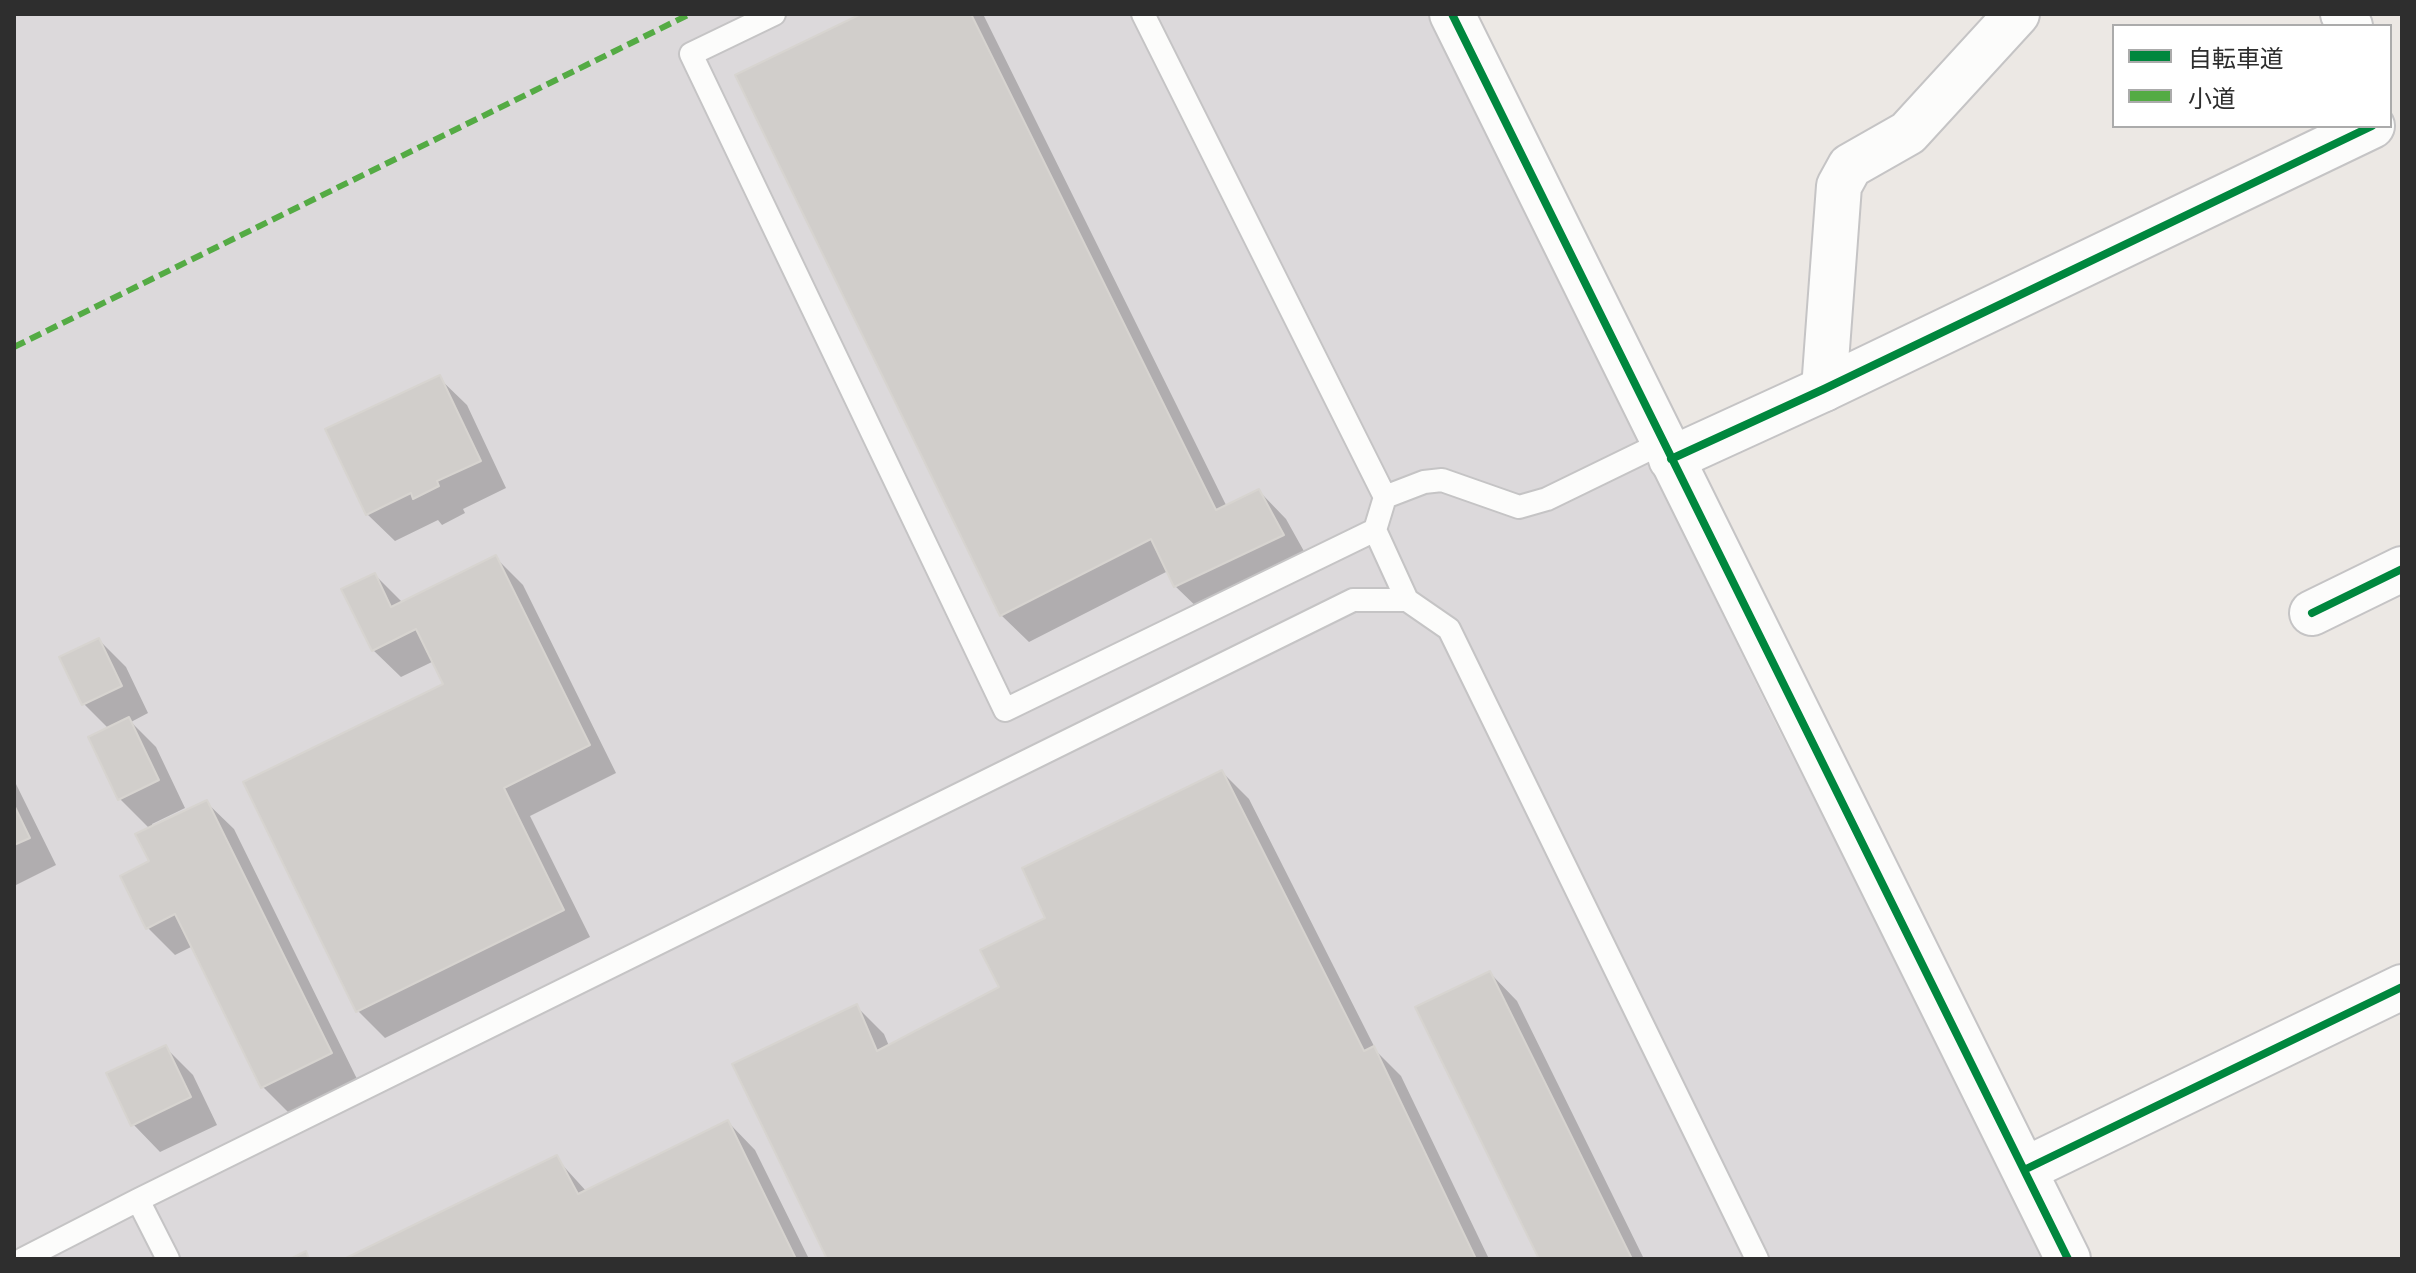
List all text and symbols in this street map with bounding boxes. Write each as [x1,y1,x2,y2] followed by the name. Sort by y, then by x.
[2112,24,2392,128] legend
[2188,45,2284,72] text: 自転車道
[2188,85,2236,112] text: 小道

